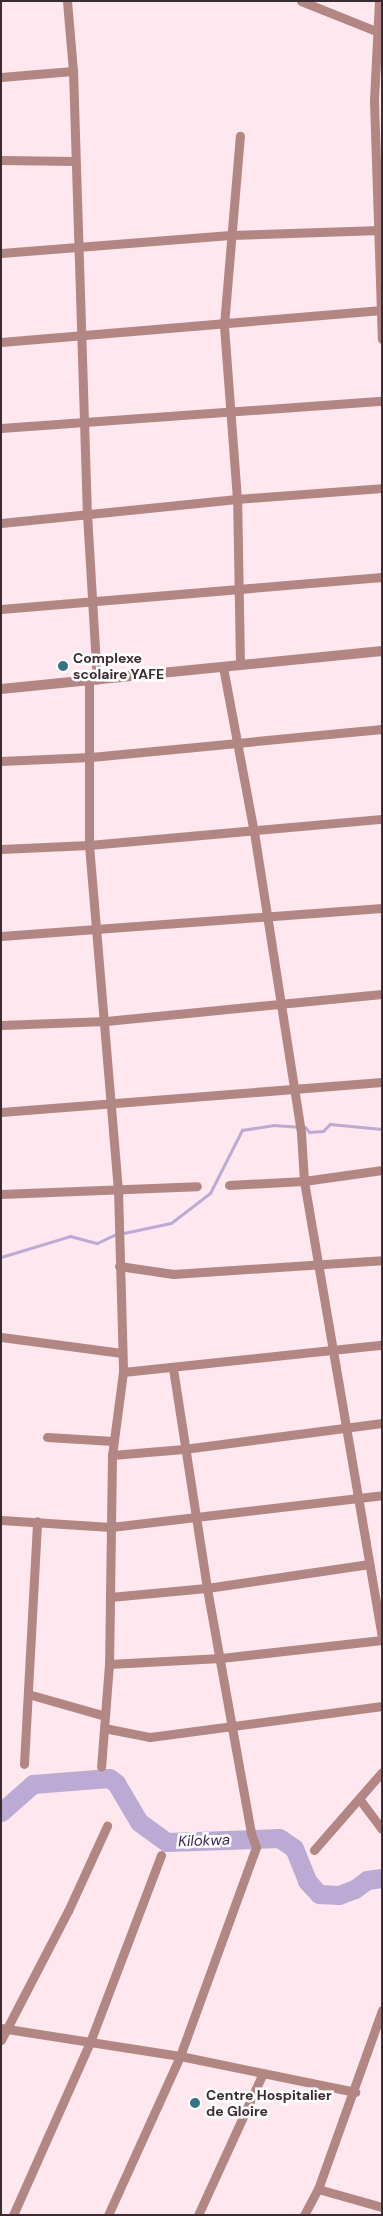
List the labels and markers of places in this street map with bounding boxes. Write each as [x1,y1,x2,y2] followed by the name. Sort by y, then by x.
[73,650,164,682] place label: Complexe scolaire YAFE
[57,660,69,672] marker: Complexe scolaire YAFE
[206,2087,332,2120] place label: Centre Hospitalier de Gloire
[188,2096,202,2110] marker: Centre Hospitalier de Gloire

